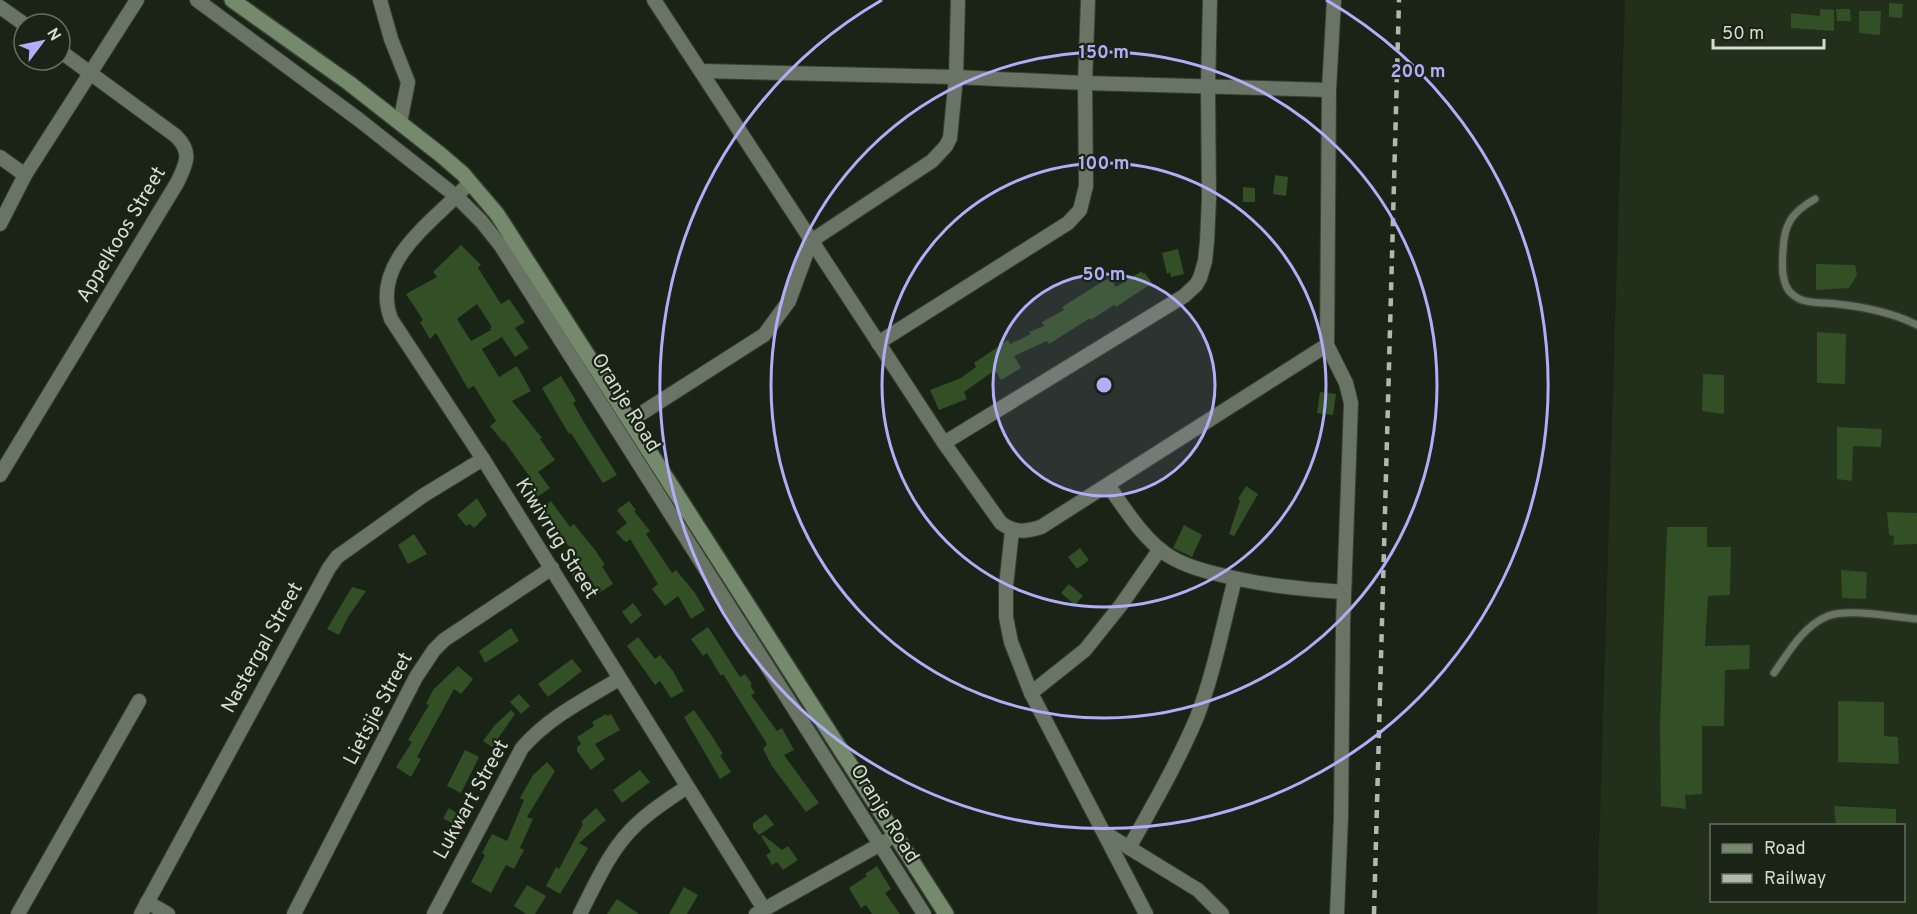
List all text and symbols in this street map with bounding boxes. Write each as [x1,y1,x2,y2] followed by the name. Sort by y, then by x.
[12,12,72,72] north arrow
[1713,12,1824,50] scale bar
[1722,23,1764,46] text: 50 m
[41,25,65,45] text: N
[1079,42,1129,65] text: 150 m
[1390,61,1446,84] text: 200 m
[1078,153,1130,176] text: 100 m
[71,162,173,308] street label: Appelkoos Street
[1082,264,1126,287] text: 50 m
[584,349,666,457] street label: Oranje Road
[1094,375,1114,395] centre of rings
[508,474,604,604] street label: Kiwivrug Street
[216,578,310,718] street label: Nastergal Street
[338,648,420,770] street label: Lietsjie Street
[428,736,516,864] street label: Lukwart Street
[843,760,925,868] street label: Oranje Road
[1710,824,1905,902] legend
[1764,838,1806,861] text: Road
[1764,868,1826,891] text: Railway

